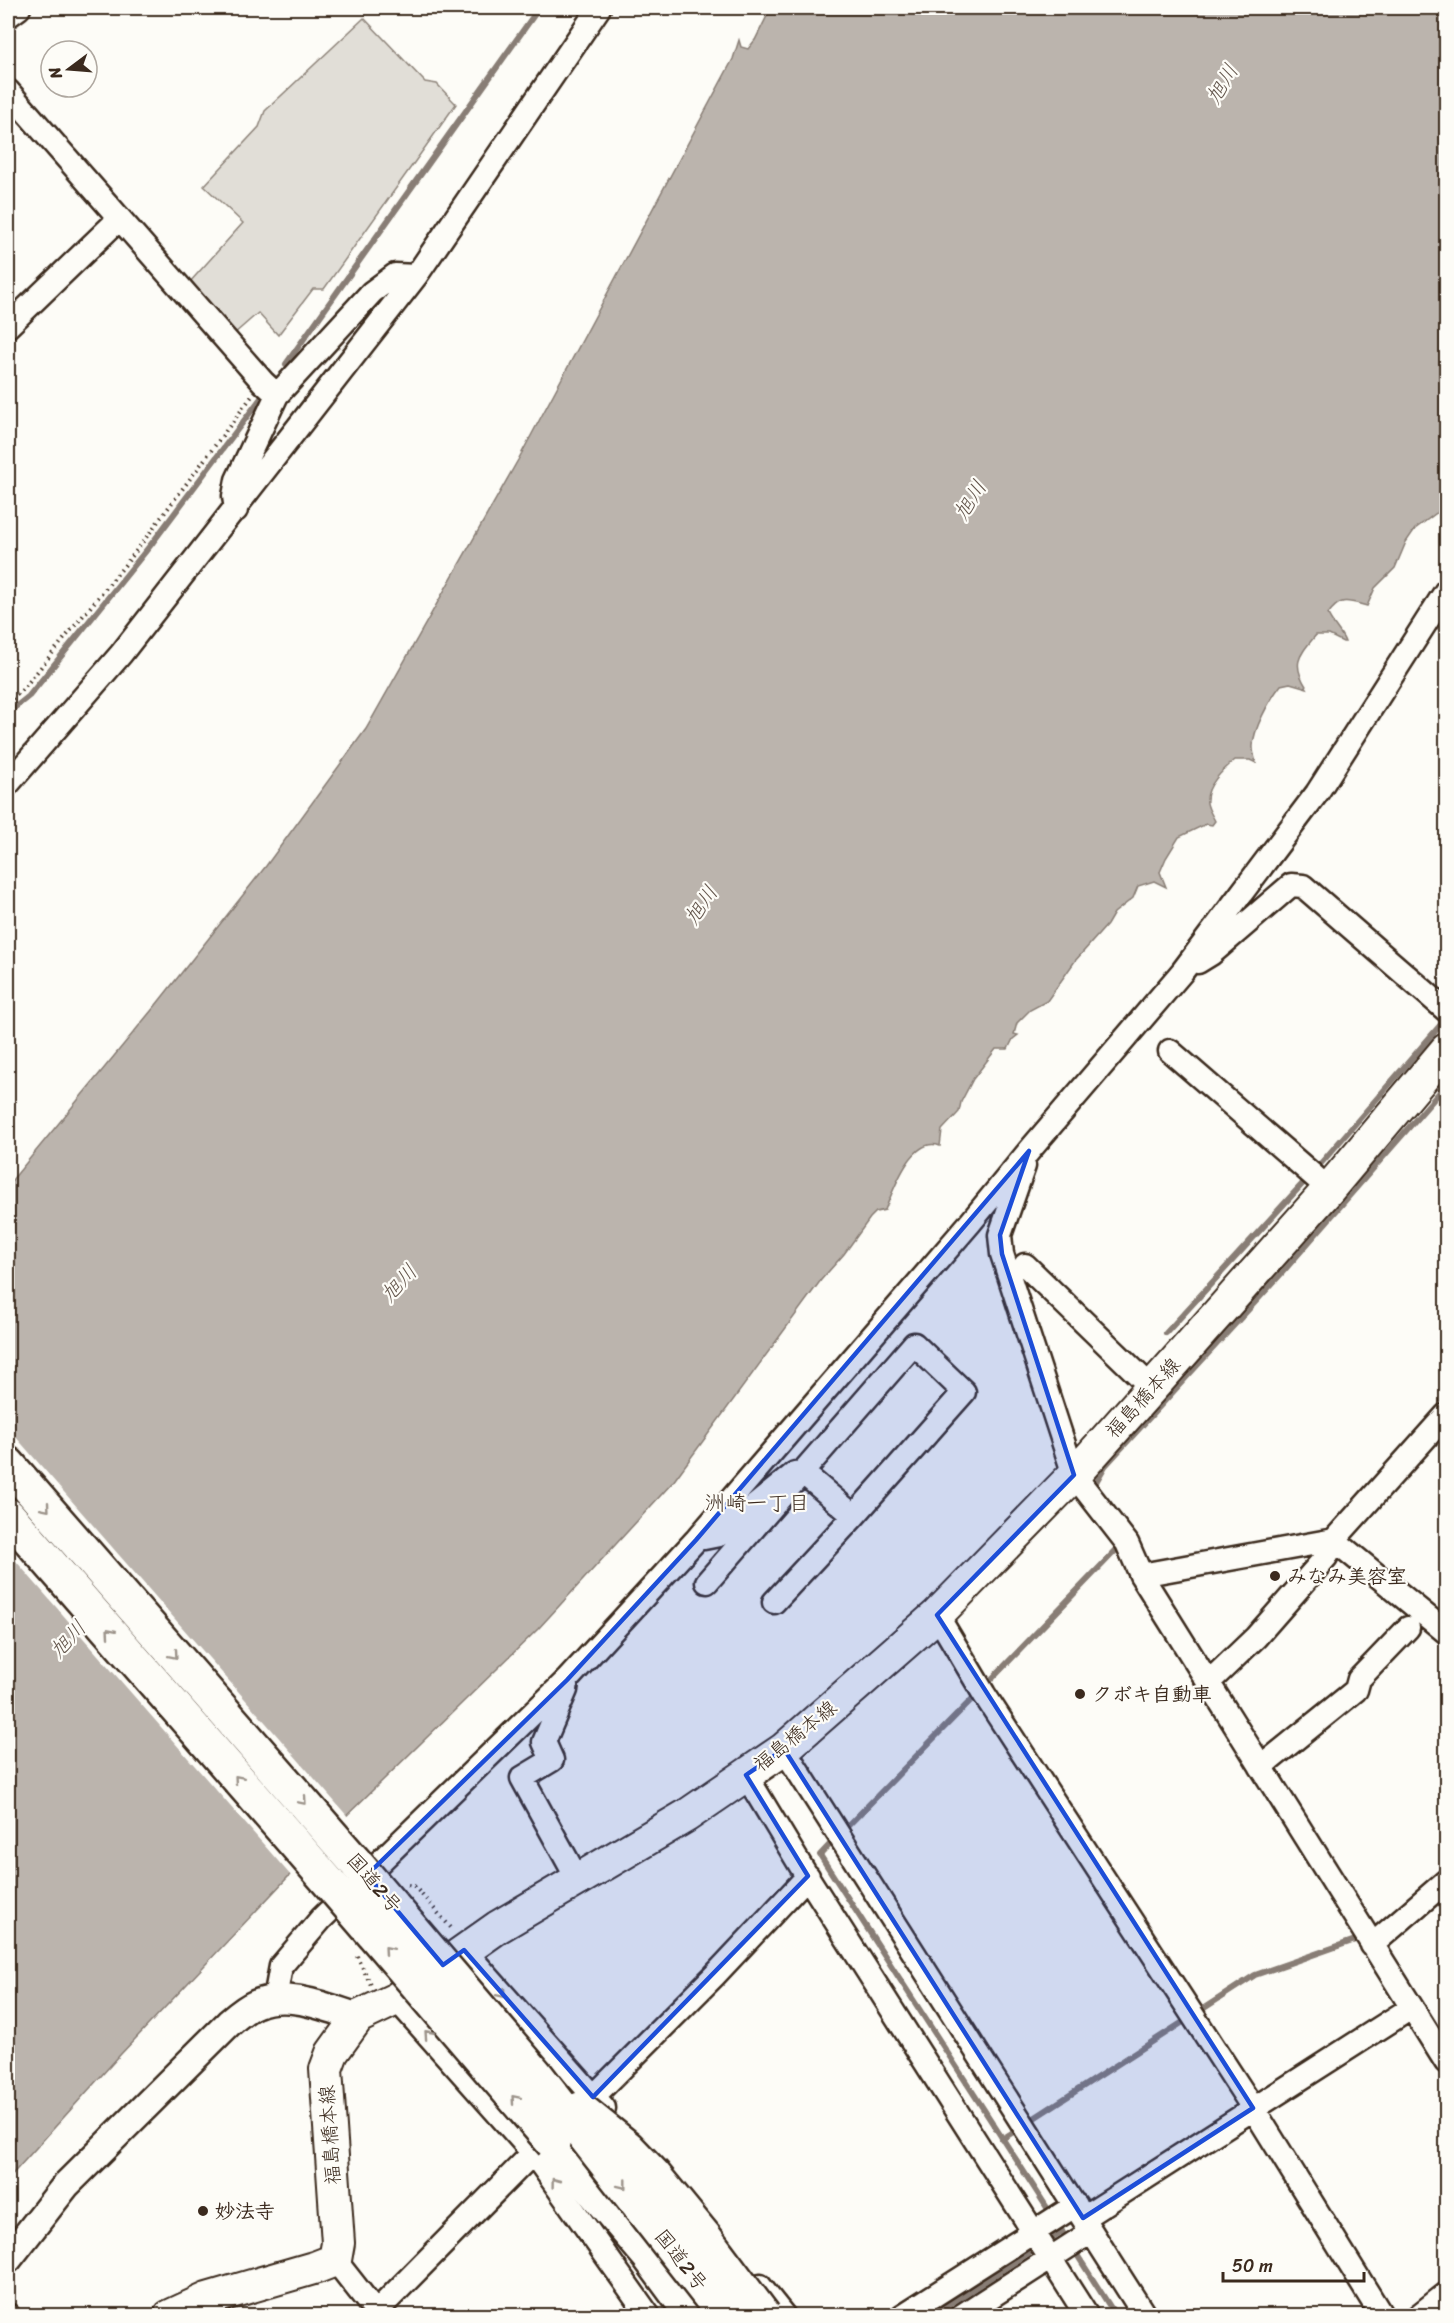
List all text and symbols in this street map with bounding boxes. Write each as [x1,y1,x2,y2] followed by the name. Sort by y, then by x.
[39,39,99,99] north arrow
[1195,56,1249,112] water label: 旭川
[39,63,71,83] text: N
[943,472,997,528] water label: 旭川
[674,877,728,933] water label: 旭川
[371,1255,427,1311] water label: 旭川
[1097,1349,1189,1447] street label: 福島橋本線
[705,1484,810,1522] district label: 洲崎一丁目
[39,1501,50,1512] one-way arrow
[1287,1559,1407,1594] place label: みなみ美容室
[1268,1569,1282,1583] marker: みなみ美容室
[40,1611,96,1667] water label: 旭川
[106,1628,117,1639] one-way arrow
[167,1648,178,1658] one-way arrow
[1092,1677,1212,1712] place label: クボキ自動車
[1073,1687,1087,1701] marker: クボキ自動車
[745,1691,845,1781] street label: 福島橋本線
[234,1775,245,1785] one-way arrow
[296,1794,307,1805] one-way arrow
[337,1845,411,1921] street label: 国道2号
[384,1947,395,1957] one-way arrow
[495,1987,506,1998] one-way arrow
[424,2031,435,2041] one-way arrow
[309,2084,351,2186] street label: 福島橋本線
[511,2095,522,2105] one-way arrow
[551,2178,562,2189] one-way arrow
[615,2178,626,2189] one-way arrow
[215,2194,275,2229] place label: 妙法寺
[196,2204,210,2218] marker: 妙法寺
[645,2221,717,2299] street label: 国道2号
[1223,2245,1364,2283] scale bar
[1232,2250,1273,2282] text: 50 m

